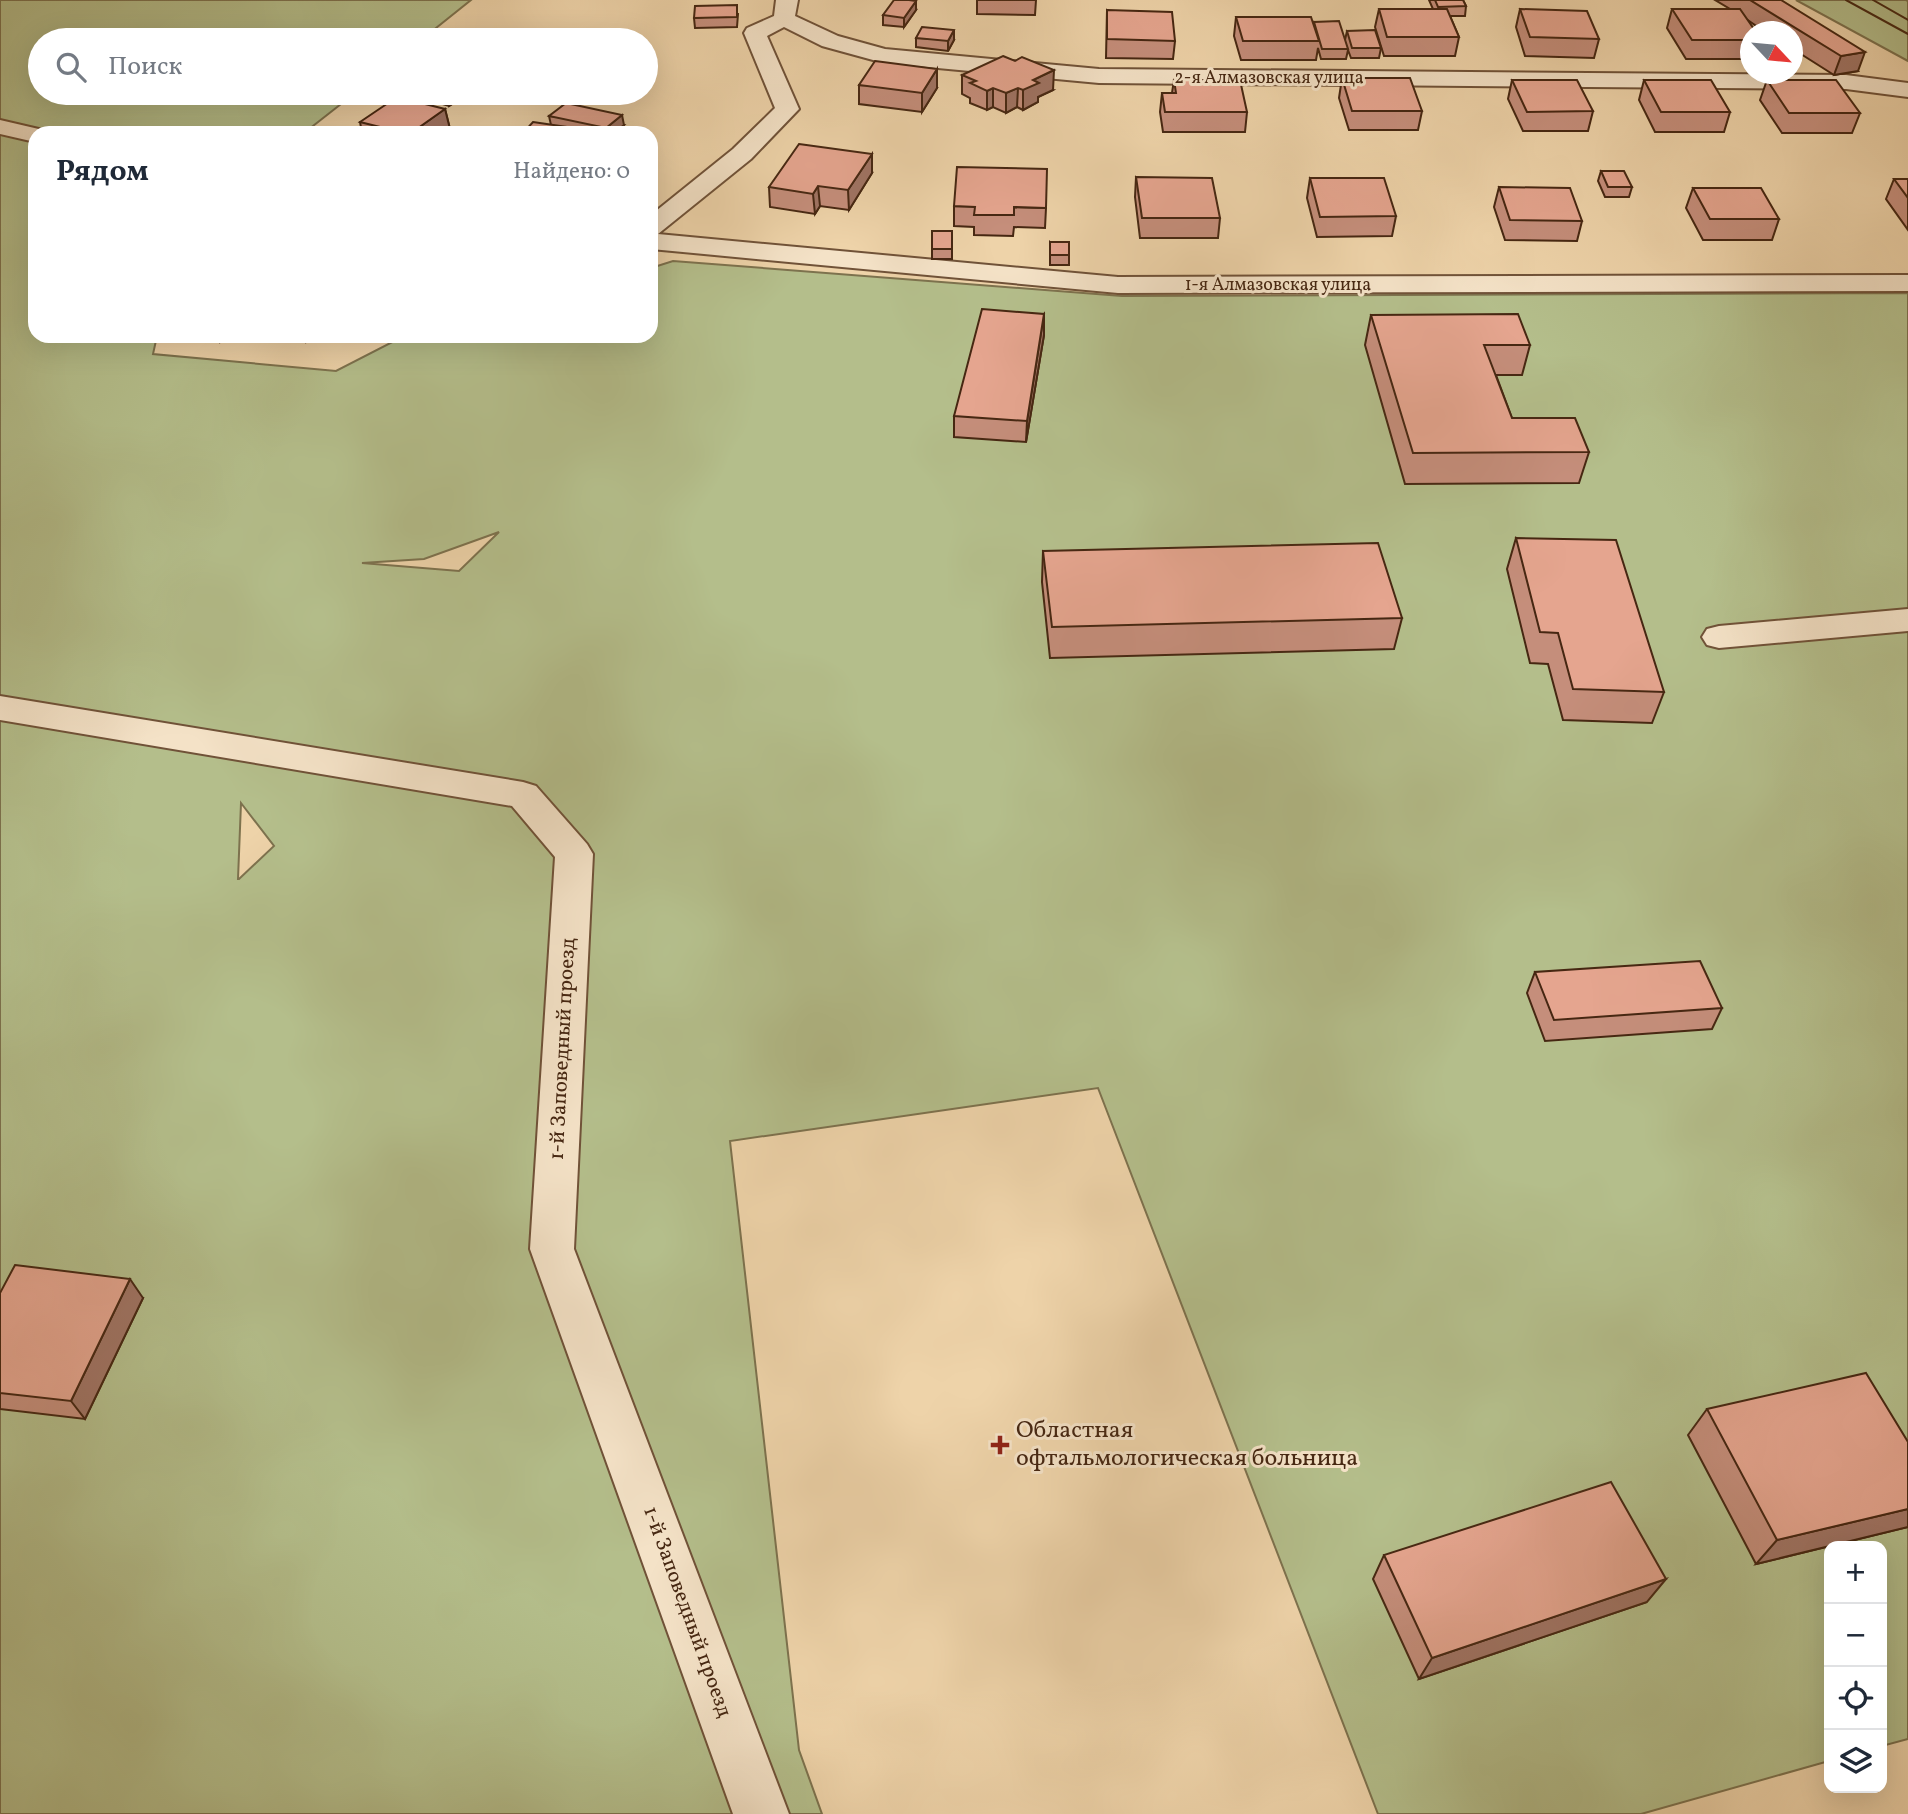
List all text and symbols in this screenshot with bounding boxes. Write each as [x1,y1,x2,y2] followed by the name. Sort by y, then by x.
[1740,21,1803,84] north arrow
[28,28,658,105] search box
[52,48,90,86] icon: search
[108,49,182,85] text: Поиск
[1174,66,1364,91] street label: 2-я Алмазовская улица
[56,151,149,193] text: Рядом
[513,156,630,188] text: Найдено: 0
[1185,273,1371,298] street label: 1-я Алмазовская улица
[543,937,583,1161] street label: 1-й Заповедный проезд
[1016,1414,1358,1476] place label: Областная офтальмологическая больница
[990,1435,1010,1455] marker: Областная офтальмологическая больница
[635,1502,739,1722] street label: 1-й Заповедный проезд
[1824,1541,1887,1793] map controls
[1824,1541,1887,1604] button: +
[1824,1604,1887,1667] button: −
[1824,1667,1887,1730] button: locate
[1824,1730,1887,1793] button: layers

